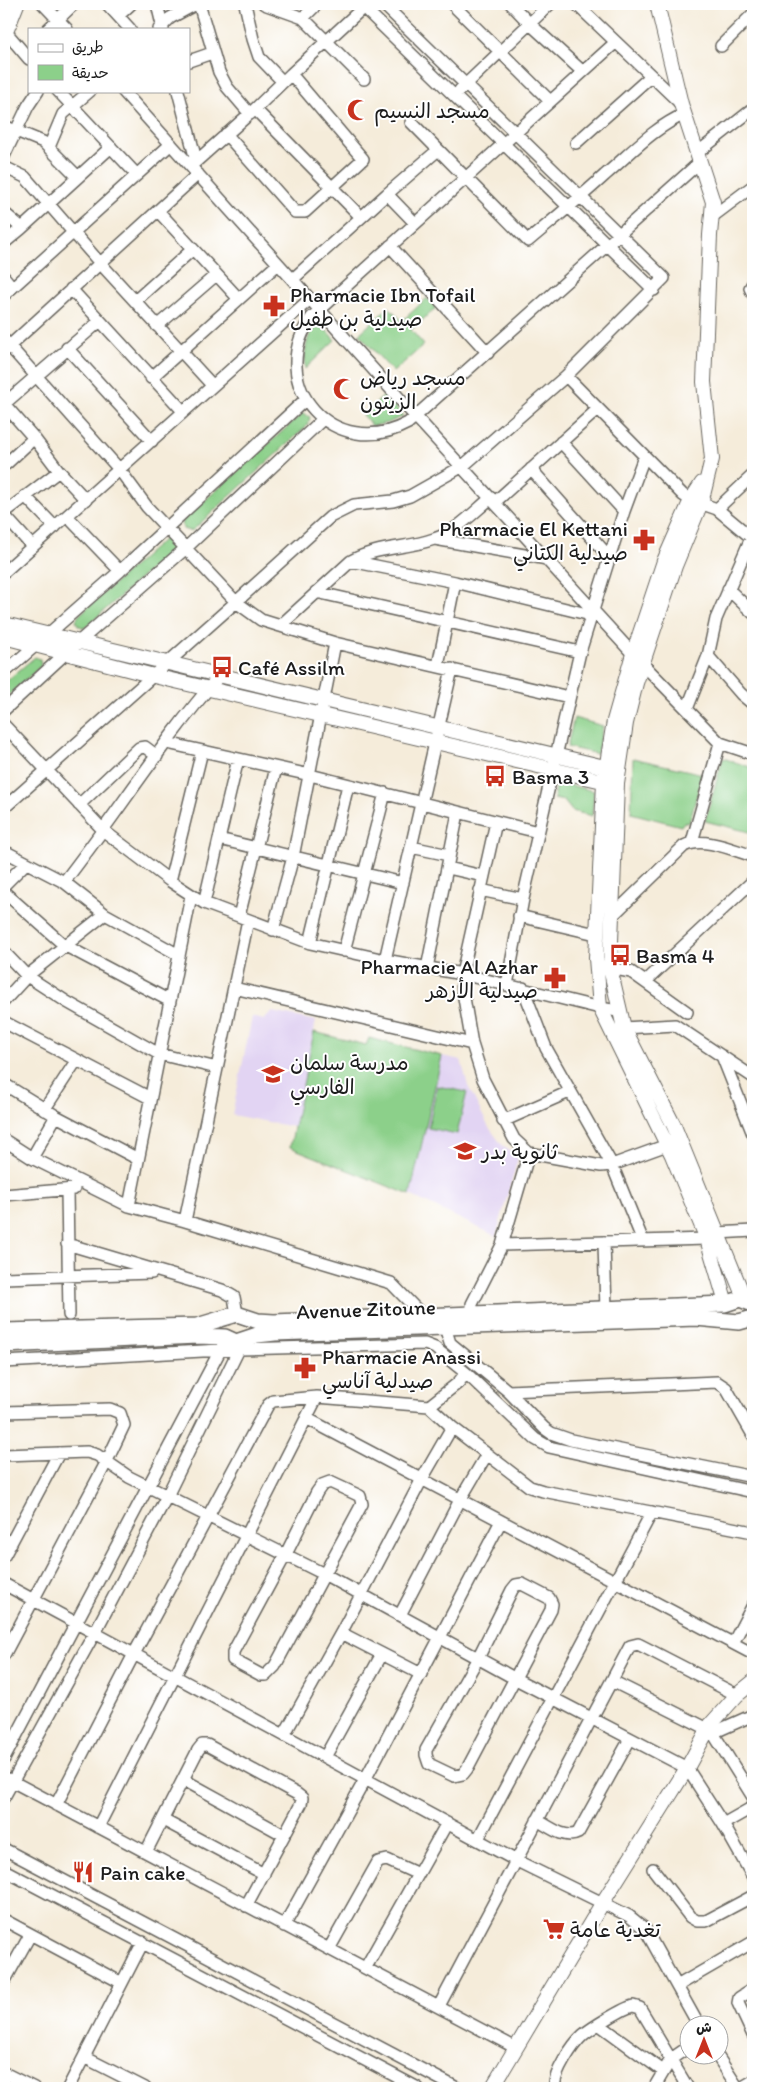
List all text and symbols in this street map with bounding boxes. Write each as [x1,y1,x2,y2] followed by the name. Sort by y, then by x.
[28,28,190,92] legend
[72,38,104,56] text: طريق
[72,64,109,82] text: حديقة
[345,97,371,123] mosque icon: مسجد النسيم
[374,98,490,127] place label: مسجد النسيم
[290,282,475,332] place label: Pharmacie Ibn Tofail صيدلية بن طفيل
[261,293,287,319] pharmacy icon: Pharmacie Ibn Tofail صيدلية بن طفيل
[360,365,466,416] place label: مسجد رياض الزيتون
[331,376,357,402] mosque icon: مسجد رياض الزيتون
[439,516,628,572] place label: Pharmacie El Kettani صيدلية الكتاني
[631,527,657,553] pharmacy icon: Pharmacie El Kettani صيدلية الكتاني
[209,654,235,680] bus stop icon: Café Assilm
[238,655,345,680] place label: Café Assilm
[482,763,508,789] bus stop icon: Basma 3
[512,764,589,789] place label: Basma 3
[607,942,633,968] bus stop icon: Basma 4
[636,943,715,968] place label: Basma 4
[360,954,538,1003] place label: Pharmacie Al Azhar صيدلية الأزهر
[542,965,568,991] pharmacy icon: Pharmacie Al Azhar صيدلية الأزهر
[290,1050,409,1106] place label: مدرسة سلمان الفارسي
[260,1061,286,1087] school or university icon: مدرسة سلمان الفارسي
[452,1138,478,1164] school or university icon: ثانوية بدر
[480,1139,558,1165] place label: ثانوية بدر
[296,1294,436,1324] street label: Avenue Zitoune
[322,1344,481,1400] place label: Pharmacie Anassi صيدلية آناسي
[292,1355,318,1381] pharmacy icon: Pharmacie Anassi صيدلية آناسي
[70,1859,96,1885] restaurant icon: Pain cake
[100,1860,186,1885] place label: Pain cake
[541,1916,567,1942] supermarket icon: تغدية عامة
[570,1917,662,1942] place label: تغدية عامة
[680,2014,730,2064] north arrow
[696,2019,712,2036] text: ش

